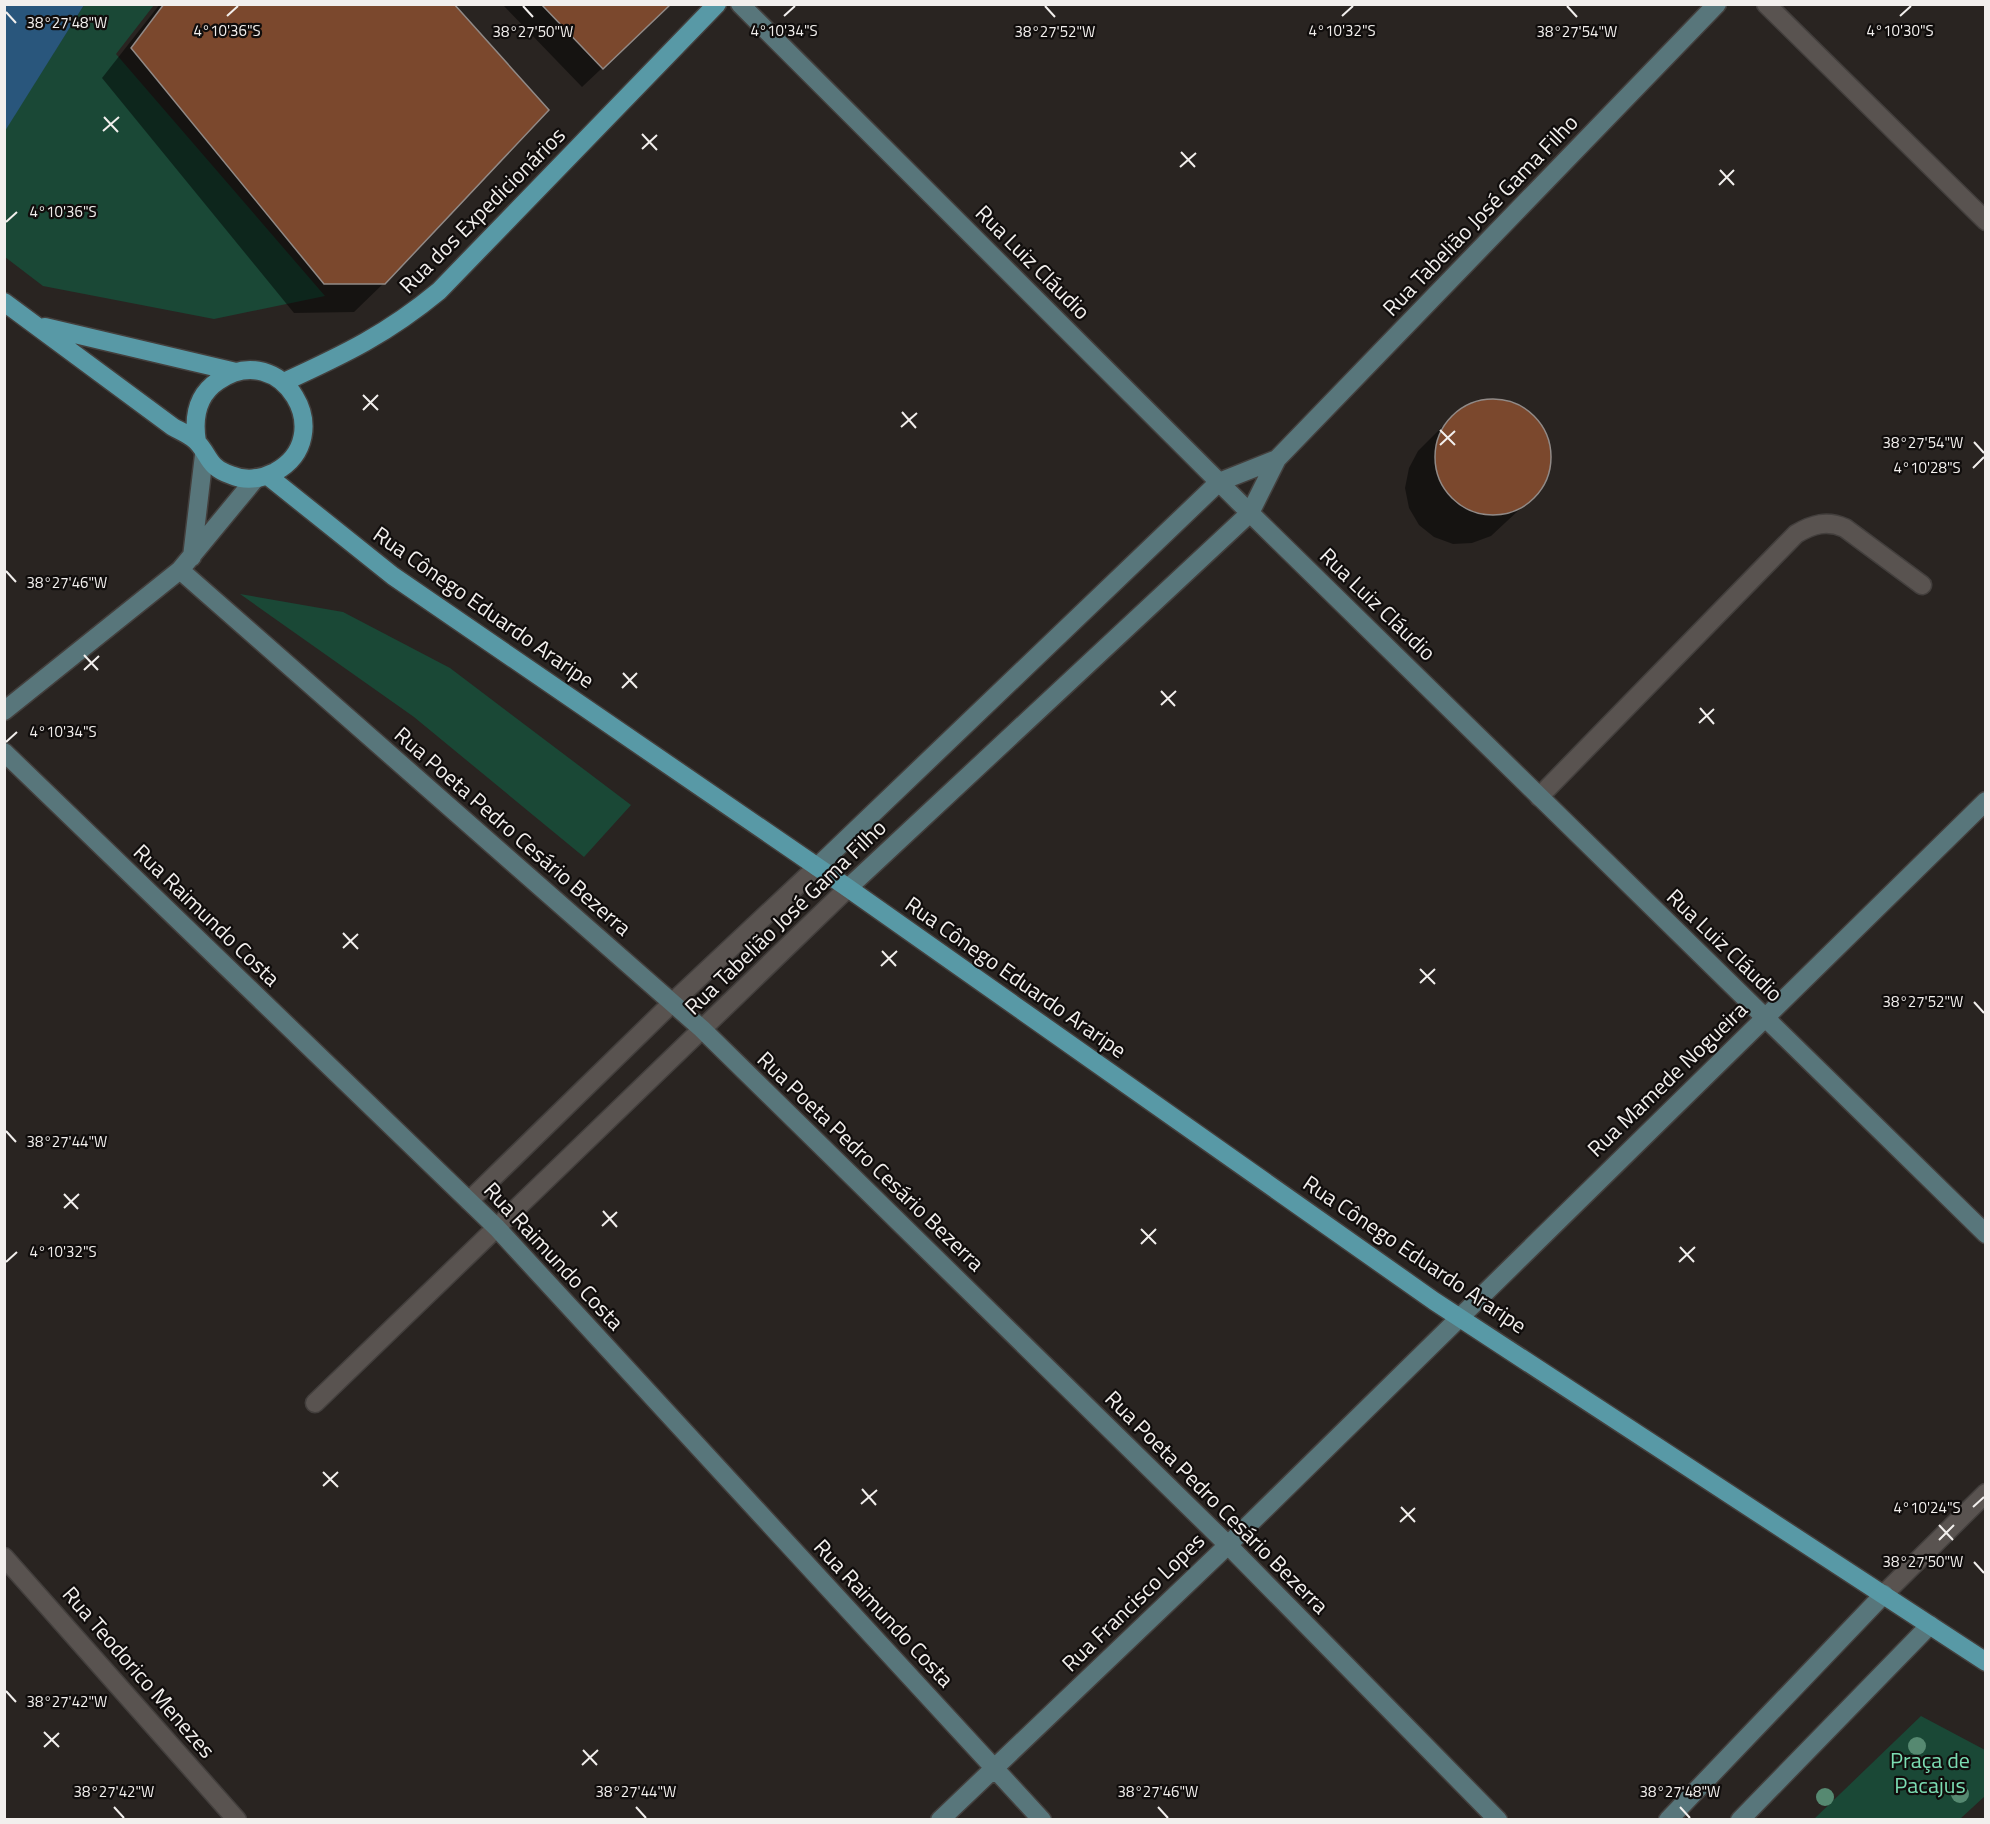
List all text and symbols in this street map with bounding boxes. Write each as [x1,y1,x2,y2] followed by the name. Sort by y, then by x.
[27,11,107,34] text: 38°27'48"W
[193,19,261,42] text: 4°10'36"S
[750,19,818,42] text: 4°10'34"S
[1308,19,1376,42] text: 4°10'32"S
[1866,19,1934,42] text: 4°10'30"S
[493,20,573,43] text: 38°27'50"W
[1015,20,1095,43] text: 38°27'52"W
[1537,20,1617,43] text: 38°27'54"W
[1374,106,1586,324] street label: Rua Tabelião José Gama Filho
[391,119,573,301] street label: Rua dos Expedicionários
[968,197,1098,327] street label: Rua Luiz Cláudio
[29,200,97,223] text: 4°10'36"S
[1883,431,1963,454] text: 38°27'54"W
[1893,456,1961,479] text: 4°10'28"S
[366,517,602,697] street label: Rua Cônego Eduardo Araripe
[1312,539,1444,669] street label: Rua Luiz Cláudio
[27,571,107,594] text: 38°27'46"W
[387,718,639,944] street label: Rua Poeta Pedro Cesário Bezerra
[29,720,97,743] text: 4°10'34"S
[676,811,894,1023] street label: Rua Tabelião José Gama Filho
[126,836,288,994] street label: Rua Raimundo Costa
[1659,880,1791,1010] street label: Rua Luiz Cláudio
[898,887,1134,1067] street label: Rua Cônego Eduardo Araripe
[1883,990,1963,1013] text: 38°27'52"W
[1579,993,1755,1165] street label: Rua Mamede Nogueira
[750,1043,992,1279] street label: Rua Poeta Pedro Cesário Bezerra
[27,1130,107,1153] text: 38°27'44"W
[1296,1166,1534,1342] street label: Rua Cônego Eduardo Araripe
[476,1174,632,1338] street label: Rua Raimundo Costa
[29,1240,97,1263] text: 4°10'32"S
[1097,1382,1337,1622] street label: Rua Poeta Pedro Cesário Bezerra
[1893,1496,1961,1519] text: 4°10'24"S
[1054,1524,1212,1680] street label: Rua Francisco Lopes
[806,1531,962,1695] street label: Rua Raimundo Costa
[1883,1550,1963,1573] text: 38°27'50"W
[54,1578,224,1766] street label: Rua Teodorico Menezes
[27,1690,107,1713] text: 38°27'42"W
[1890,1743,1970,1802] park label: Praça de Pacajus
[74,1780,154,1803] text: 38°27'42"W
[596,1780,676,1803] text: 38°27'44"W
[1118,1780,1198,1803] text: 38°27'46"W
[1640,1780,1720,1803] text: 38°27'48"W

